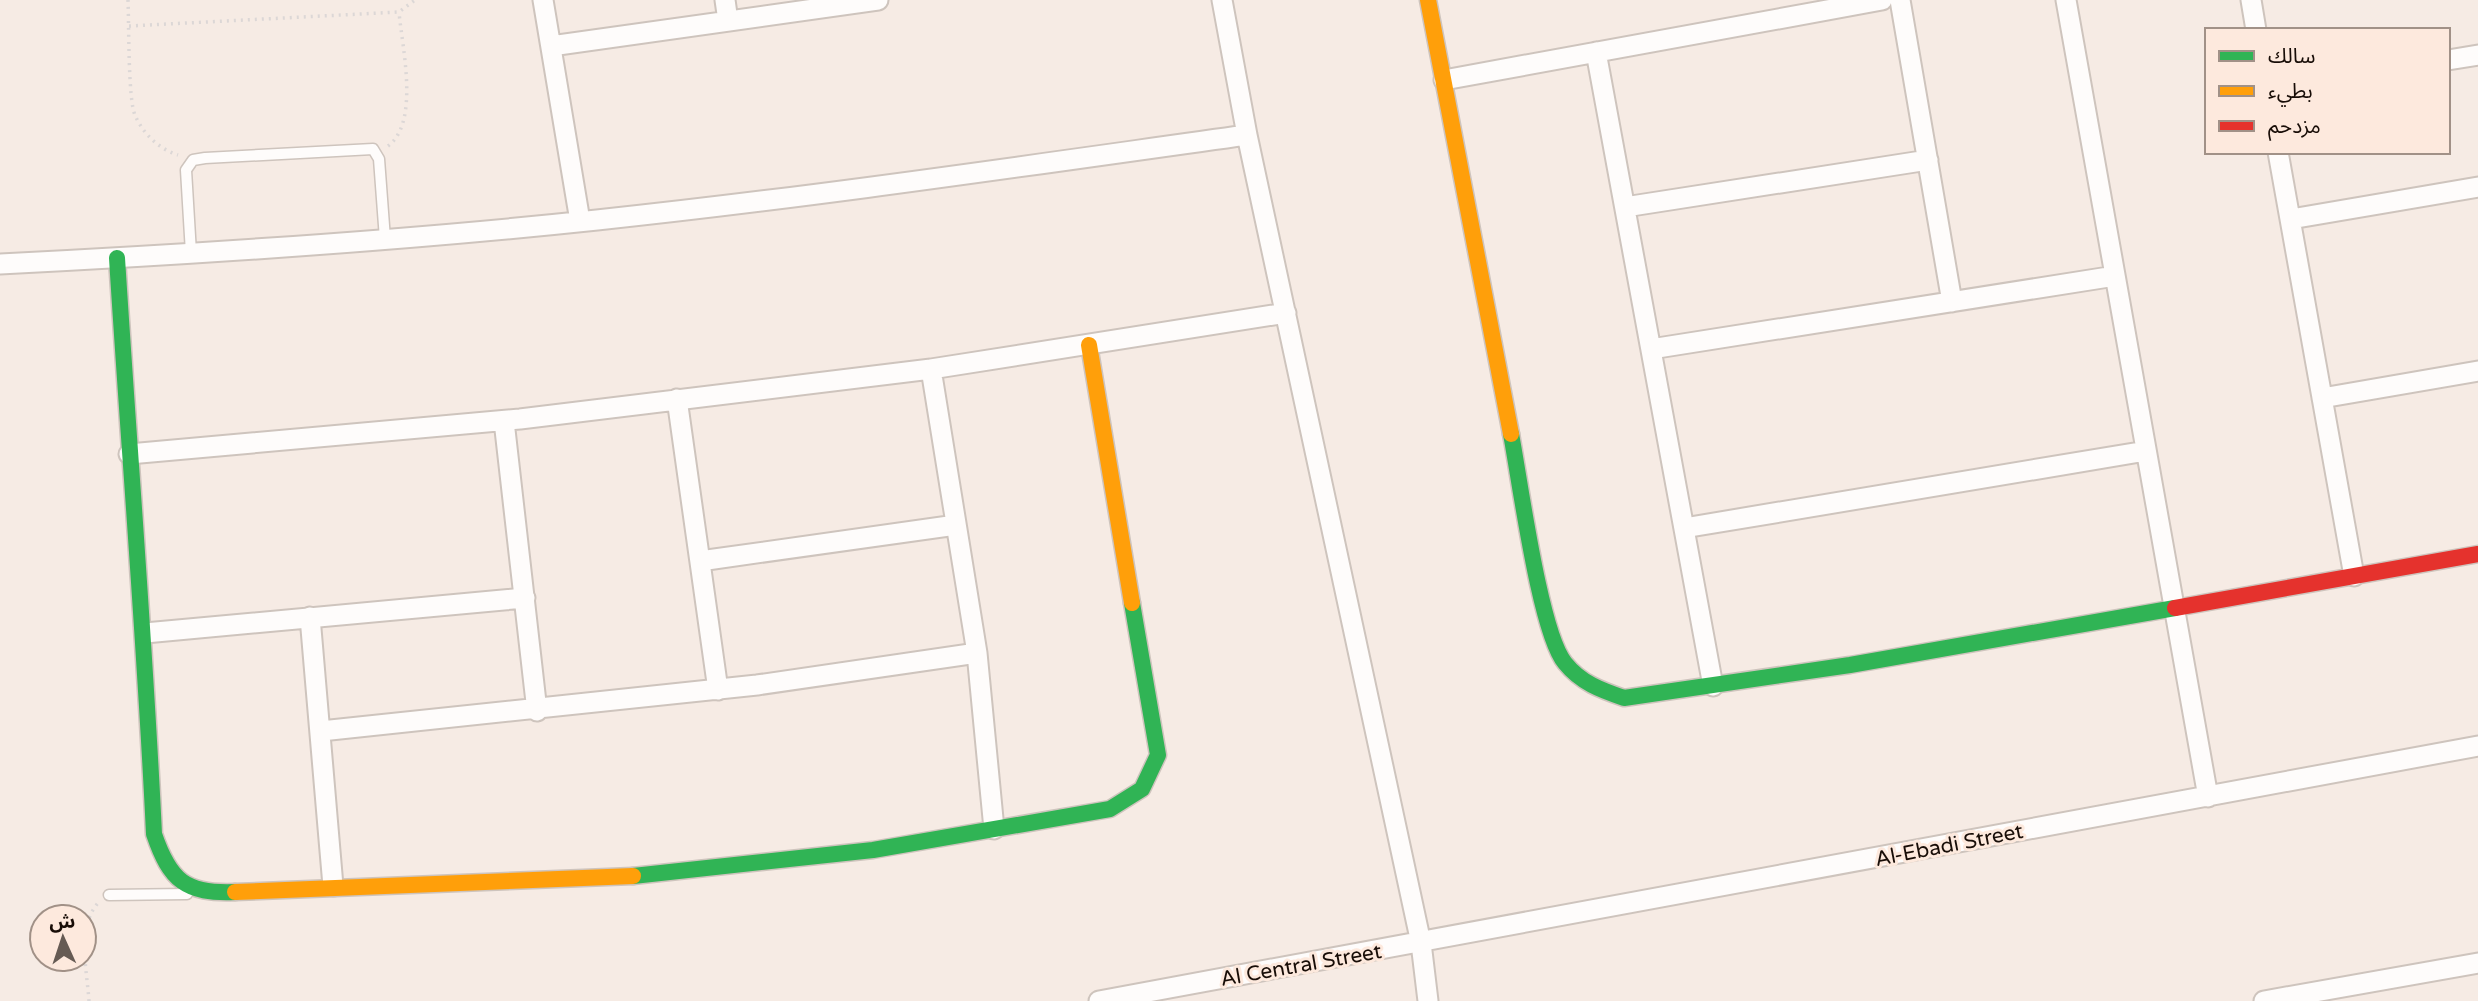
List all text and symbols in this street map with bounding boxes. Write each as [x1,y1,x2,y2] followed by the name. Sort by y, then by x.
[2205,28,2450,154] legend
[2268,44,2315,69] text: سالك
[2268,79,2313,107] text: بطيء
[2268,114,2321,141] text: مزدحم
[1873,819,2025,872] street label: Al-Ebadi Street
[28,903,98,973] north arrow
[49,910,76,934] text: ش
[1218,939,1384,992] street label: Al Central Street

